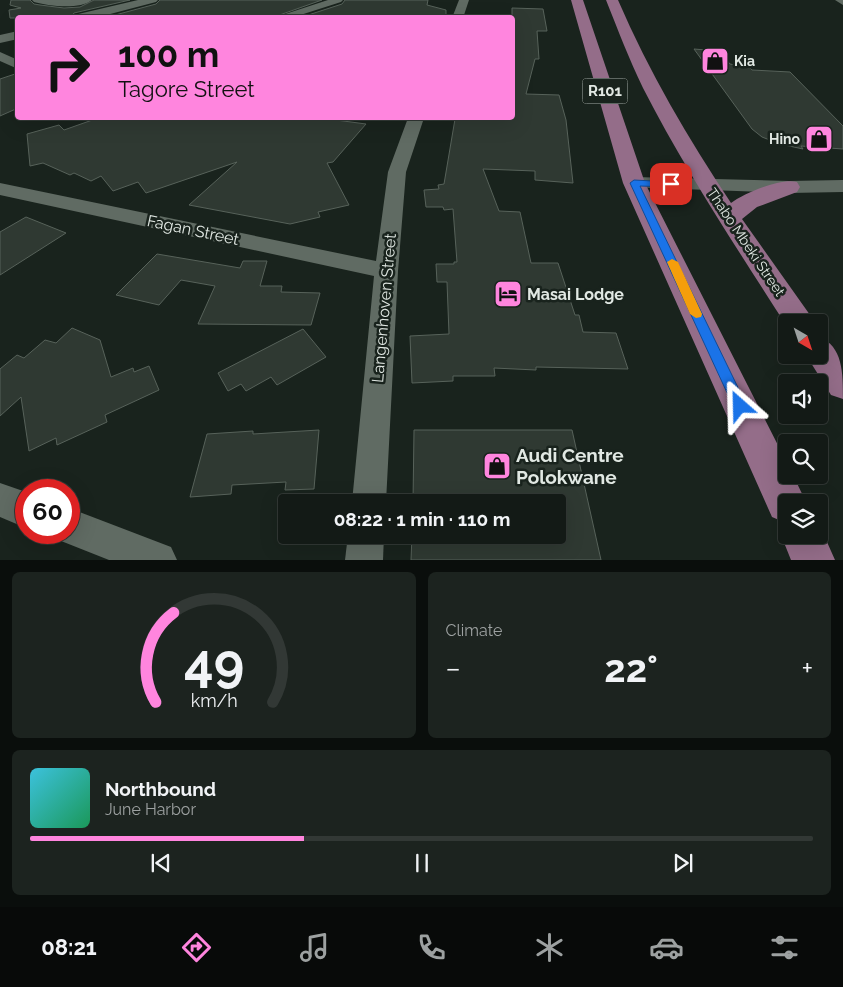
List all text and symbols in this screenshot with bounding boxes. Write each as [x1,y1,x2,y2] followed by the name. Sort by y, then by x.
[118,34,219,75] text: 100 m
[35,35,100,100] icon: right
[700,46,730,76] shop icon: Kia
[734,53,755,69] place label: Kia
[118,76,255,102] text: Tagore Street
[582,78,628,104] road number: R101
[804,124,834,154] shop icon: Hino
[769,131,801,147] place label: Hino
[650,163,692,205] pin
[657,170,685,198] icon: arrive
[704,185,788,299] street label: Thabo Mbeki Street
[145,211,241,249] street label: Fagan Street
[368,232,400,384] street label: Langenhoven Street
[493,279,523,309] hotel icon: Masai Lodge
[527,285,624,304] place label: Masai Lodge
[778,314,828,364] north arrow
[778,314,828,544] map controls
[778,374,828,424] button: sound
[713,379,765,431] position arrow
[778,434,828,484] button: search
[516,444,624,488] place label: Audi Centre Polokwane
[482,451,512,481] shop icon: Audi Centre Polokwane
[15,479,80,544] speed limit sign: 60
[778,494,828,544] button: layers
[334,508,510,530] text: 08:22 · 1 min · 110 m
[446,621,502,640] text: Climate
[184,632,244,693] text: 49
[604,646,658,691] text: 22°
[446,652,461,685] text: −
[801,652,813,685] text: +
[190,690,237,711] text: km/h
[105,778,216,800] text: Northbound
[105,800,196,819] text: June Harbor
[147,849,175,877] icon: previous
[408,849,436,877] icon: pause
[669,849,697,877] icon: next
[179,930,214,965] icon: directions
[297,930,332,965] icon: music
[414,930,449,965] icon: phone
[532,930,567,965] icon: climate
[649,930,684,965] icon: car
[767,930,802,965] icon: filters
[41,934,97,960] text: 08:21

